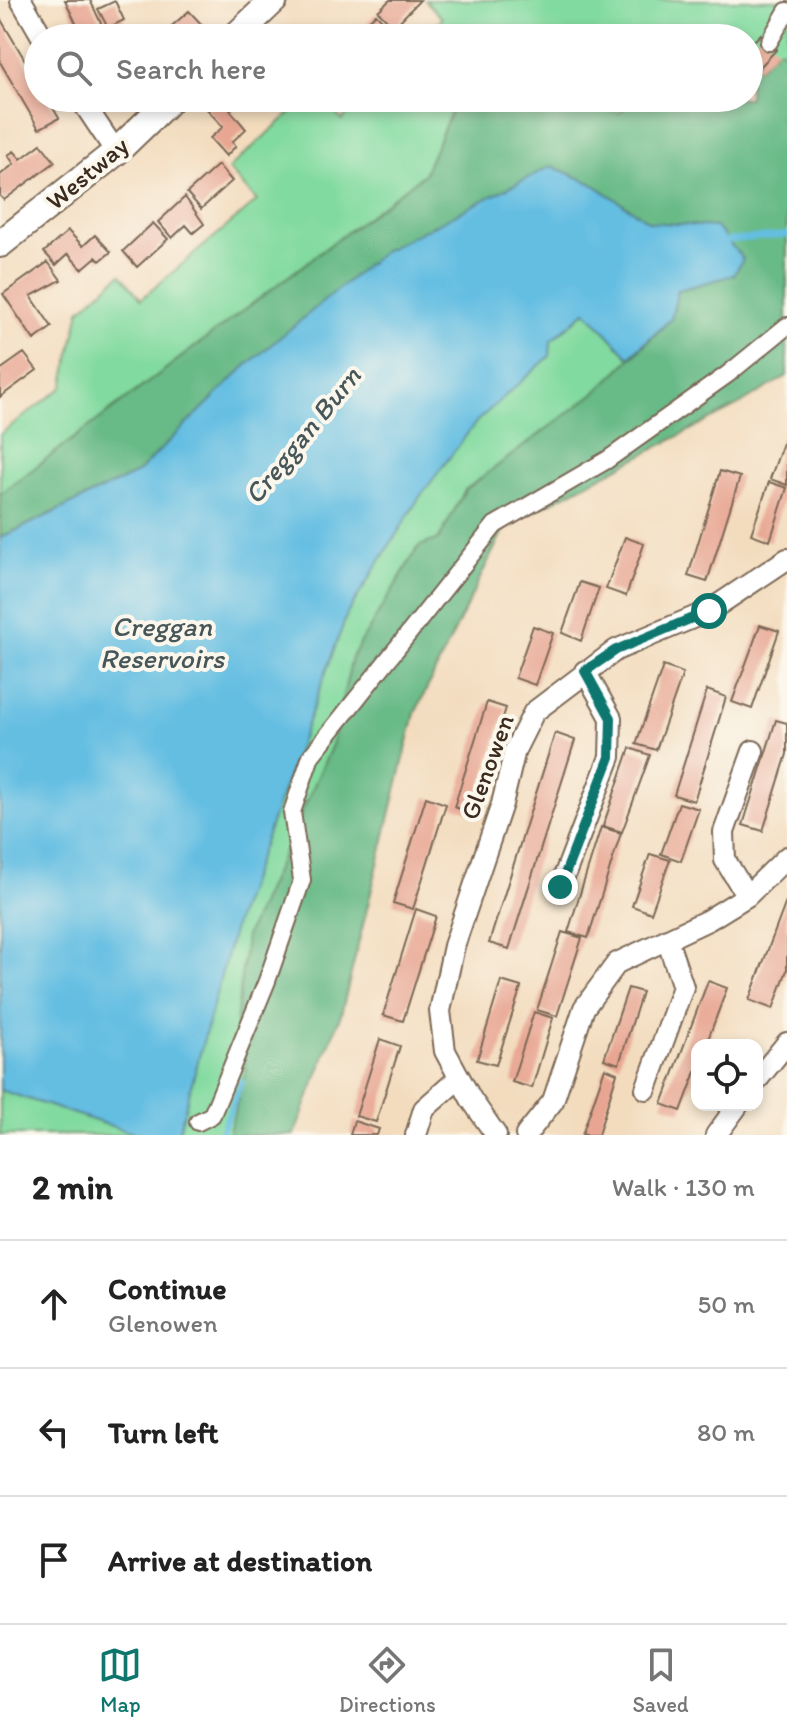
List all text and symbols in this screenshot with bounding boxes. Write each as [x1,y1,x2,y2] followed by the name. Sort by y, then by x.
[24,24,763,112] search box
[52,46,96,90] icon: search
[116,50,266,87] text: Search here
[39,129,135,217] street label: Westway
[236,359,368,511] water label: Creggan Burn
[691,593,727,629] route start
[100,609,226,675] water label: Creggan Reservoirs
[453,710,521,824] street label: Glenowen
[542,869,578,905] route end
[691,1039,763,1111] map controls
[691,1039,763,1111] button: locate
[32,1167,113,1208] text: 2 min
[612,1171,755,1203] text: Walk · 130 m
[108,1270,227,1307] text: Continue
[32,1282,76,1326] icon: ahead
[698,1288,755,1320] text: 50 m
[108,1307,218,1339] text: Glenowen
[32,1410,76,1454] icon: left
[108,1414,219,1451] text: Turn left
[697,1416,755,1448] text: 80 m
[32,1538,76,1582] icon: arrive
[108,1542,372,1579] text: Arrive at destination
[98,1643,142,1718] tab: Map
[339,1643,436,1718] tab: Directions
[632,1643,689,1718] tab: Saved

